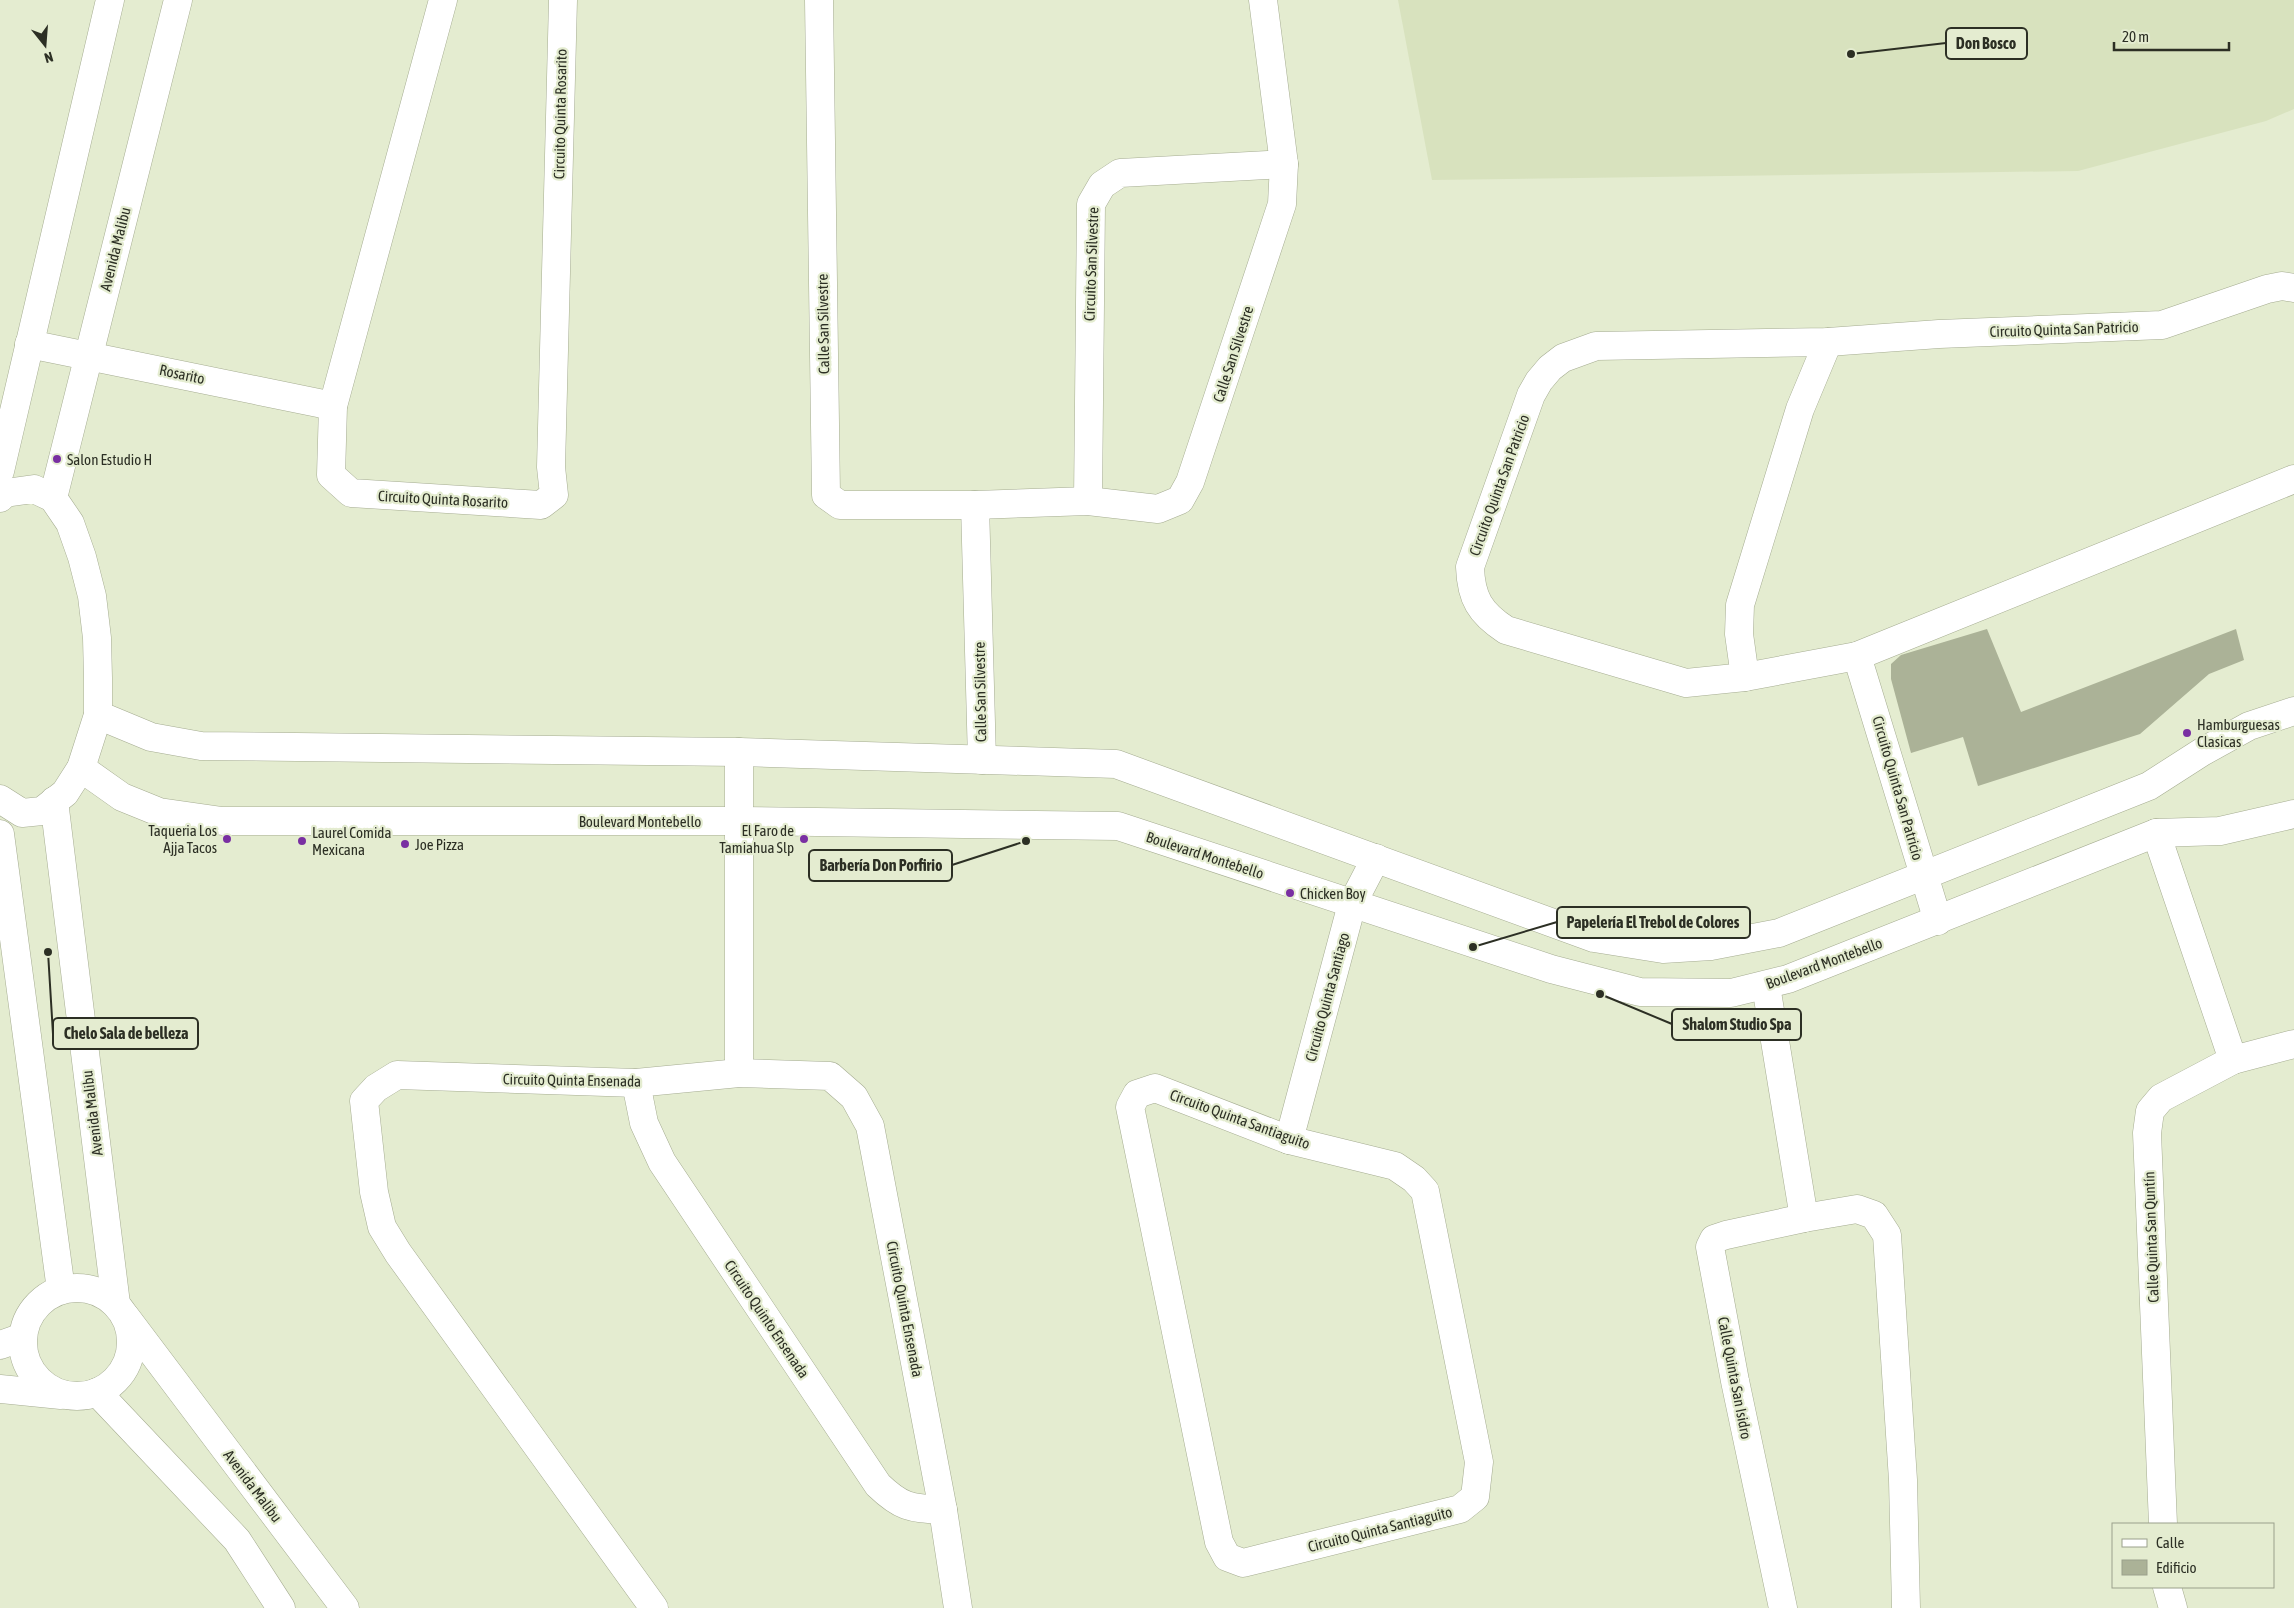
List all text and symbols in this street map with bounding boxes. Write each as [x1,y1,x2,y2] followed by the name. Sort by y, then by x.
[20,20,70,70] north arrow
[2114,20,2229,52] scale bar
[1946,28,2027,59] callout: Don Bosco
[2122,28,2149,45] text: 20 m
[1956,34,2017,52] text: Don Bosco
[43,49,55,66] text: N
[550,49,570,179] street label: Circuito Quinta Rosarito
[96,205,134,293] street label: Avenida Malibu
[1081,207,1101,321] street label: Circuito San Silvestre
[814,274,832,374] street label: Calle San Silvestre
[1209,304,1257,404] street label: Calle San Silvestre
[1989,318,2139,340] street label: Circuito Quinta San Patricio
[158,361,206,387] street label: Rosarito
[1466,412,1532,558] street label: Circuito Quinta San Patricio
[67,451,152,468] place label: Salon Estudio H
[51,453,63,465] marker: Salon Estudio H
[378,487,508,511] street label: Circuito Quinta Rosarito
[971,642,989,742] street label: Calle San Silvestre
[1869,714,1927,862] street label: Circuito Quinta San Patricio
[2197,716,2280,750] place label: Hamburguesas Clasicas
[2181,727,2193,739] marker: Hamburguesas Clasicas
[579,813,701,830] street label: Boulevard Montebello
[148,822,217,856] place label: Taqueria Los Ajja Tacos
[719,822,794,856] place label: El Faro de Tamiahua Slp
[312,824,391,858] place label: Laurel Comida Mexicana
[1144,828,1266,882] street label: Boulevard Montebello
[221,833,233,845] marker: Taqueria Los Ajja Tacos
[798,833,810,845] marker: El Faro de Tamiahua Slp
[296,835,308,847] marker: Laurel Comida Mexicana
[415,836,464,853] place label: Joe Pizza
[399,838,411,850] marker: Joe Pizza
[809,850,952,881] callout: Barbería Don Porfirio
[820,856,943,874] text: Barbería Don Porfirio
[1300,885,1366,902] place label: Chicken Boy
[1284,887,1296,899] marker: Chicken Boy
[1557,907,1750,938] callout: Papelería El Trebol de Colores
[1566,913,1740,931] text: Papelería El Trebol de Colores
[1302,931,1352,1063] street label: Circuito Quinta Santiago
[1763,934,1885,992] street label: Boulevard Montebello
[1672,1009,1801,1040] callout: Shalom Studio Spa
[1682,1015,1792,1033] text: Shalom Studio Spa
[53,1018,198,1049] callout: Chelo Sala de belleza
[64,1024,188,1042] text: Chelo Sala de belleza
[78,1069,106,1157] street label: Avenida Malibu
[503,1070,641,1090] street label: Circuito Quinta Ensenada
[1168,1086,1312,1152] street label: Circuito Quinta Santiaguito
[2140,1171,2162,1303] street label: Calle Quinta San Quntín
[883,1239,927,1379] street label: Circuito Quinta Ensenada
[721,1257,813,1381] street label: Circuito Quinto Ensenada
[1715,1315,1755,1441] street label: Calle Quinta San Isidro
[220,1447,286,1525] street label: Avenida Malibu
[1306,1503,1454,1555] street label: Circuito Quinta Santiaguito
[2112,1523,2274,1588] legend
[2156,1534,2185,1551] text: Calle
[2156,1559,2197,1576] text: Edificio

